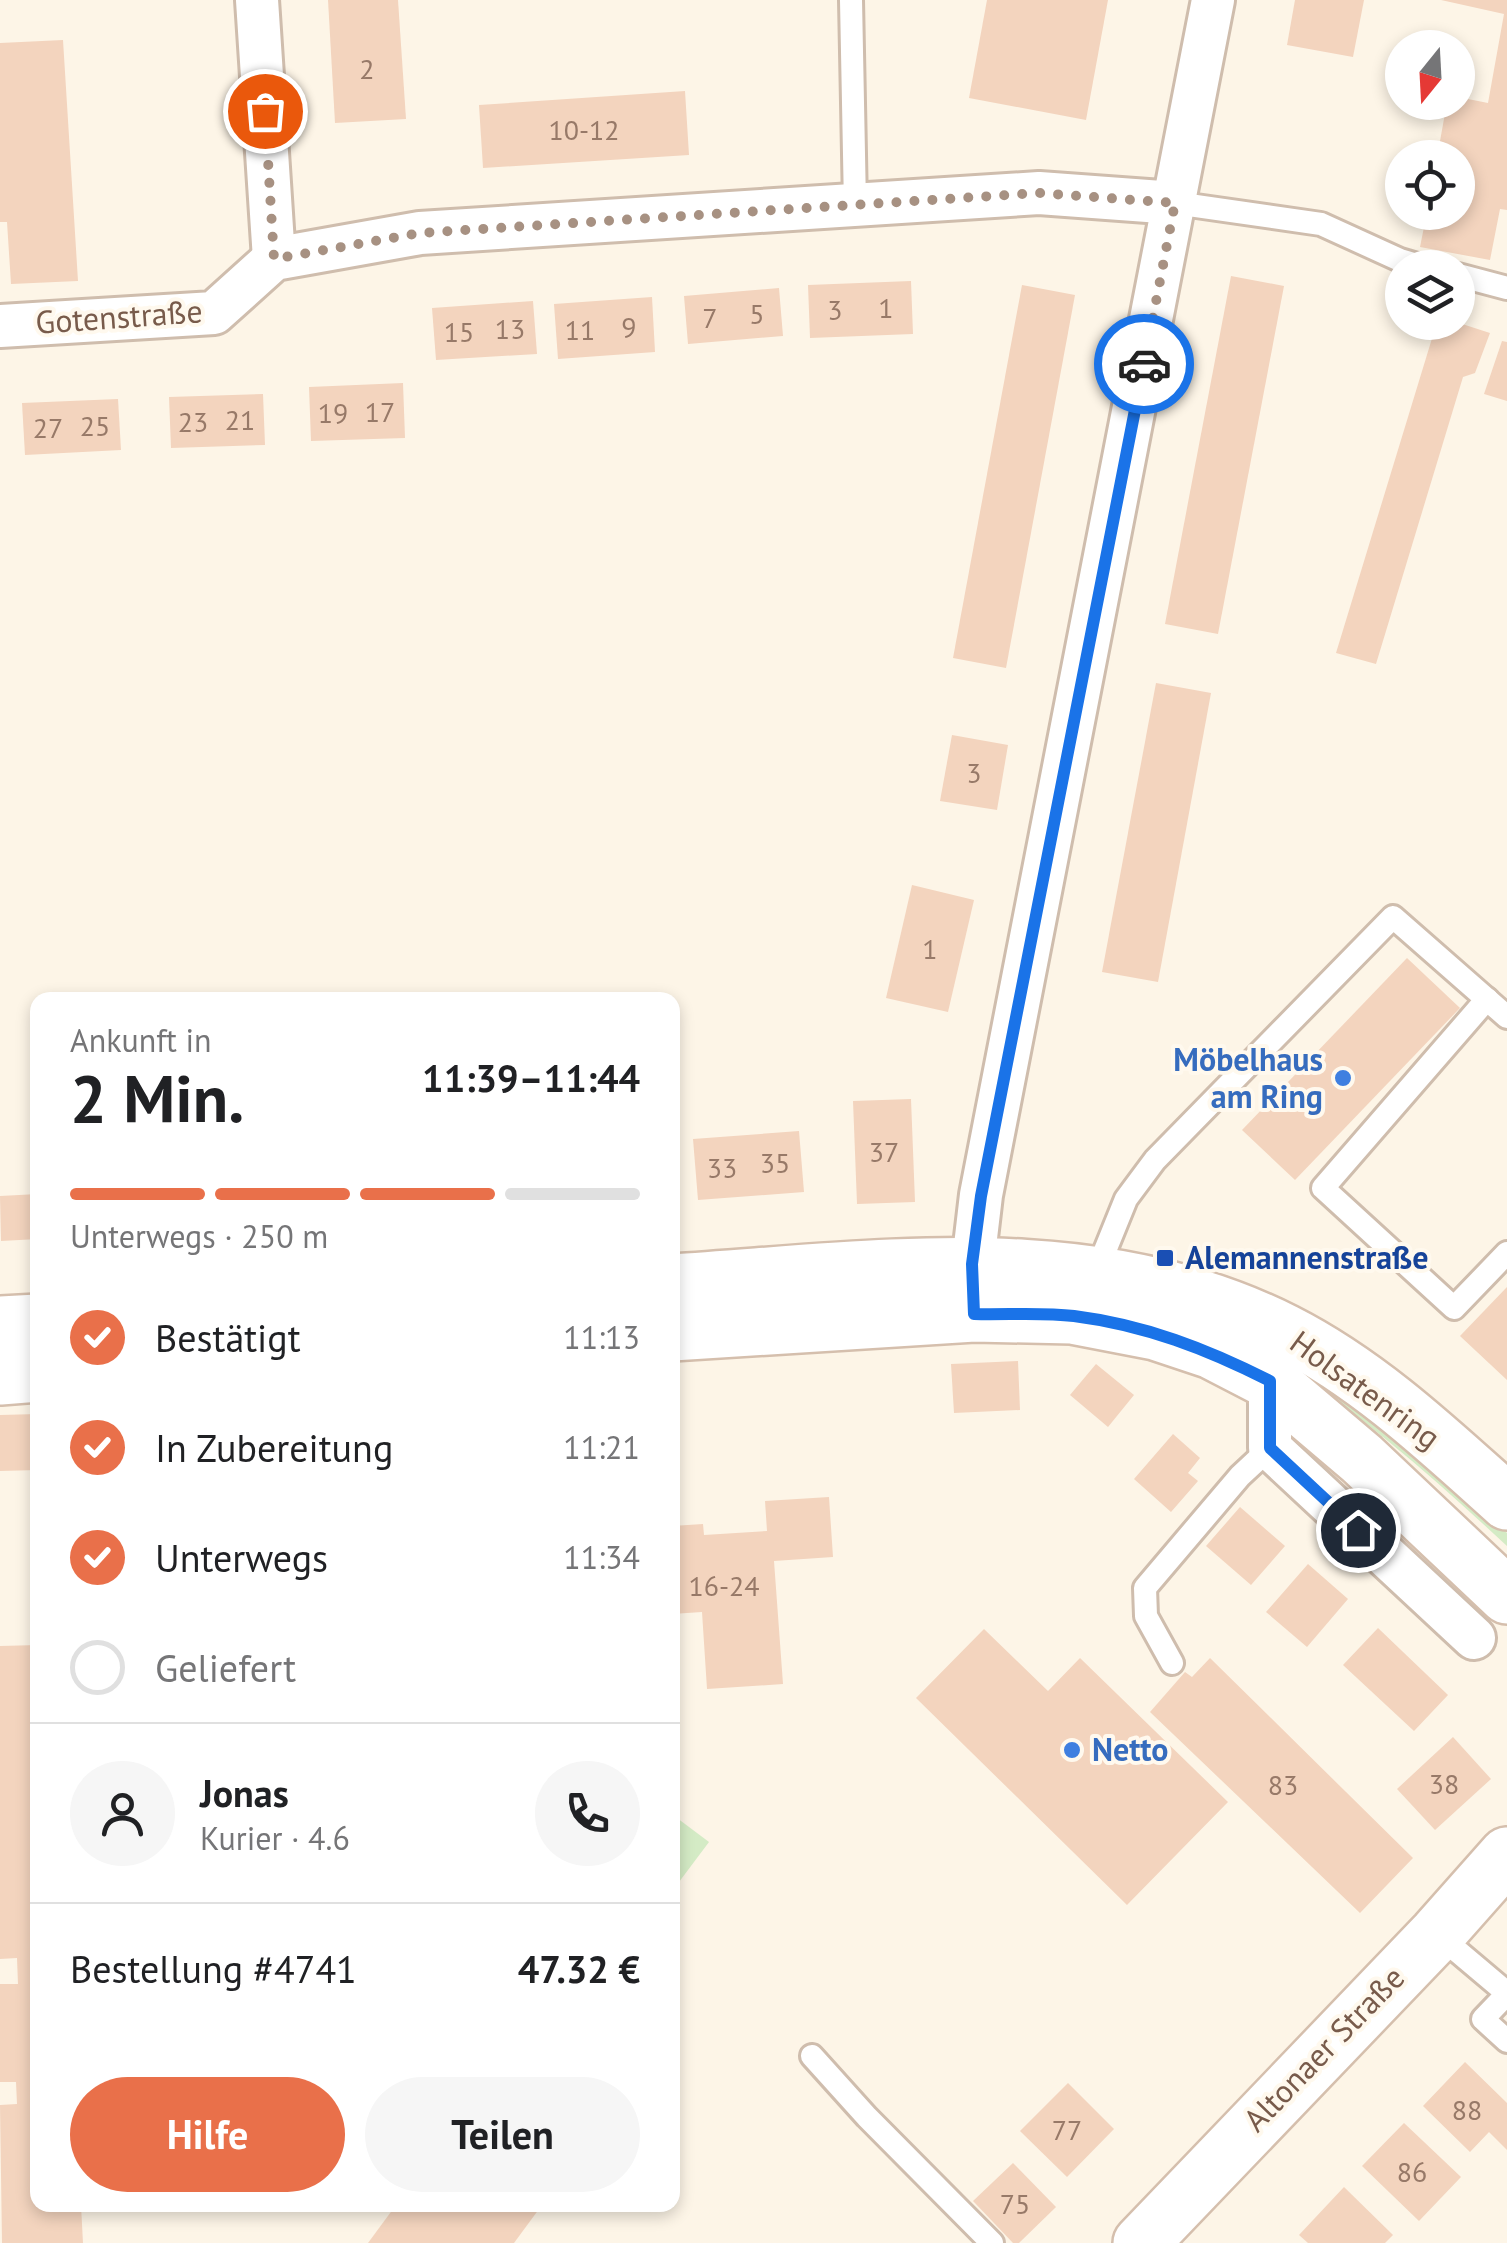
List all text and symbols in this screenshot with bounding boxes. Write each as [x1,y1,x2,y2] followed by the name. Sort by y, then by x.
[1385,30,1475,120] north arrow
[1385,30,1475,340] map controls
[359,50,375,87] house number: 2
[223,69,308,154] pin
[238,84,293,139] icon: bag
[548,111,620,148] house number: 10-12
[1385,140,1475,230] button: locate
[1385,250,1475,340] button: layers
[34,289,204,343] street label: Gotenstraße
[878,289,894,326] house number: 1
[827,291,843,328] house number: 3
[749,295,765,332] house number: 5
[702,299,718,336] house number: 7
[621,308,637,345] house number: 9
[495,310,525,347] house number: 13
[565,311,595,348] house number: 11
[444,313,474,350] house number: 15
[1094,314,1194,414] courier
[1117,337,1172,392] icon: car
[365,393,395,430] house number: 17
[318,394,348,431] house number: 19
[225,401,255,438] house number: 21
[178,403,208,440] house number: 23
[80,407,110,444] house number: 25
[33,409,63,446] house number: 27
[966,754,982,791] house number: 3
[922,930,938,967] house number: 1
[70,1019,211,1061] text: Ankunft in
[1173,1038,1323,1117] place label: Möbelhaus am Ring
[422,1053,640,1102] text: 11:39–11:44
[70,1056,244,1140] text: 2 Min.
[1332,1067,1354,1089] marker: Möbelhaus am Ring
[869,1133,899,1170] house number: 37
[760,1144,790,1181] house number: 35
[707,1149,737,1186] house number: 33
[70,1215,328,1257] text: Unterwegs · 250 m
[1185,1236,1428,1278] place label: Alemannenstraße
[1154,1247,1176,1269] marker: Alemannenstraße
[70,1310,125,1365] icon: check
[155,1313,301,1362] text: Bestätigt
[563,1316,640,1358] text: 11:13
[1282,1321,1449,1458] street label: Holsatenring
[70,1420,125,1475] icon: check
[155,1423,393,1472] text: In Zubereitung
[563,1426,640,1468] text: 11:21
[1316,1488,1401,1573] pin
[1331,1503,1386,1558] icon: home
[70,1530,125,1585] icon: check
[155,1533,328,1582] text: Unterwegs
[563,1536,640,1578] text: 11:34
[688,1567,760,1604] house number: 16-24
[155,1643,296,1692] text: Geliefert
[1092,1728,1168,1770] place label: Netto
[1061,1739,1083,1761] marker: Netto
[70,1761,175,1866] button: person
[535,1761,640,1866] button: phone
[1429,1765,1459,1802] house number: 38
[1268,1766,1298,1803] house number: 83
[200,1768,289,1817] text: Jonas
[200,1817,350,1859] text: Kurier · 4.6
[70,1944,357,1993] text: Bestellung #4741
[518,1944,640,1993] text: 47.32 €
[1234,1957,1413,2140] street label: Altonaer Straße
[70,2077,345,2192] button: Hilfe
[365,2077,640,2192] button: Teilen
[1452,2091,1482,2128] house number: 88
[1052,2111,1082,2148] house number: 77
[1397,2153,1427,2190] house number: 86
[1000,2185,1030,2222] house number: 75

